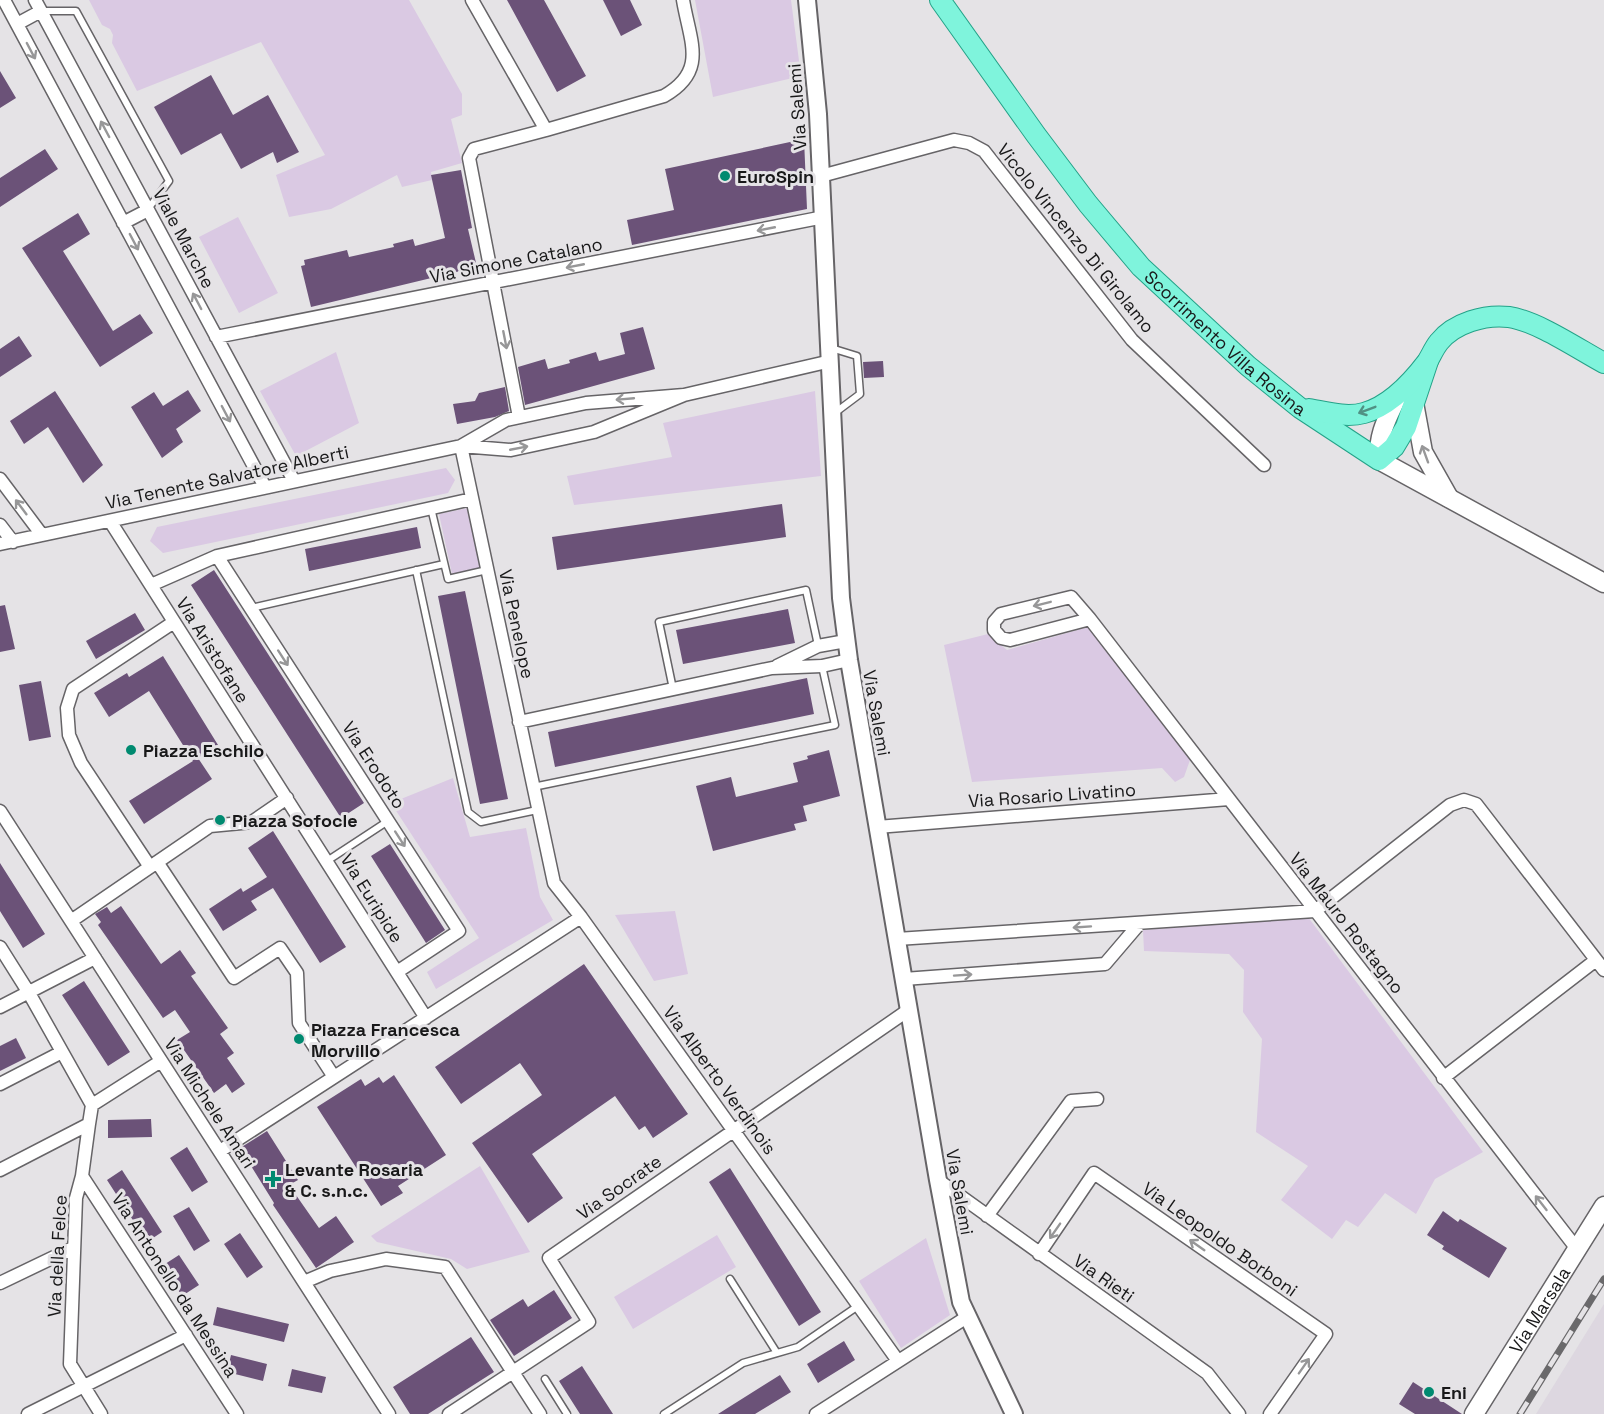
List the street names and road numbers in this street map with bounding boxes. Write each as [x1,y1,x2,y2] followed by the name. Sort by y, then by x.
[782,63,812,151] street label: Via Salemi
[992,139,1160,337] street label: Vicolo Vincenzo Di Girolamo
[148,184,220,292] street label: Viale Marche
[428,232,604,288] street label: Via Simone Catalano
[1140,265,1311,421] street label: Scorrimento Villa Rosina
[103,440,351,514] street label: Via Tenente Salvatore Alberti
[494,567,540,681] street label: Via Penelope
[171,593,255,707] street label: Via Aristofane
[858,668,896,758] street label: Via Salemi
[337,717,411,813] street label: Via Erodoto
[967,778,1137,812] street label: Via Rosario Livatino
[1285,848,1409,998] street label: Via Mauro Rostagno
[335,849,409,947] street label: Via Euripide
[658,1001,782,1159] street label: Via Alberto Verdinois
[159,1034,261,1172] street label: Via Michele Amari
[941,1147,979,1237] street label: Via Salemi
[572,1149,666,1225] street label: Via Socrate
[1138,1177,1302,1301] street label: Via Leopoldo Borboni
[107,1188,243,1382] street label: Via Antonello da Messina
[42,1194,72,1318] street label: Via della Felce
[1069,1249,1139,1307] street label: Via Rieti
[1504,1262,1575,1357] street label: Via Marsala

